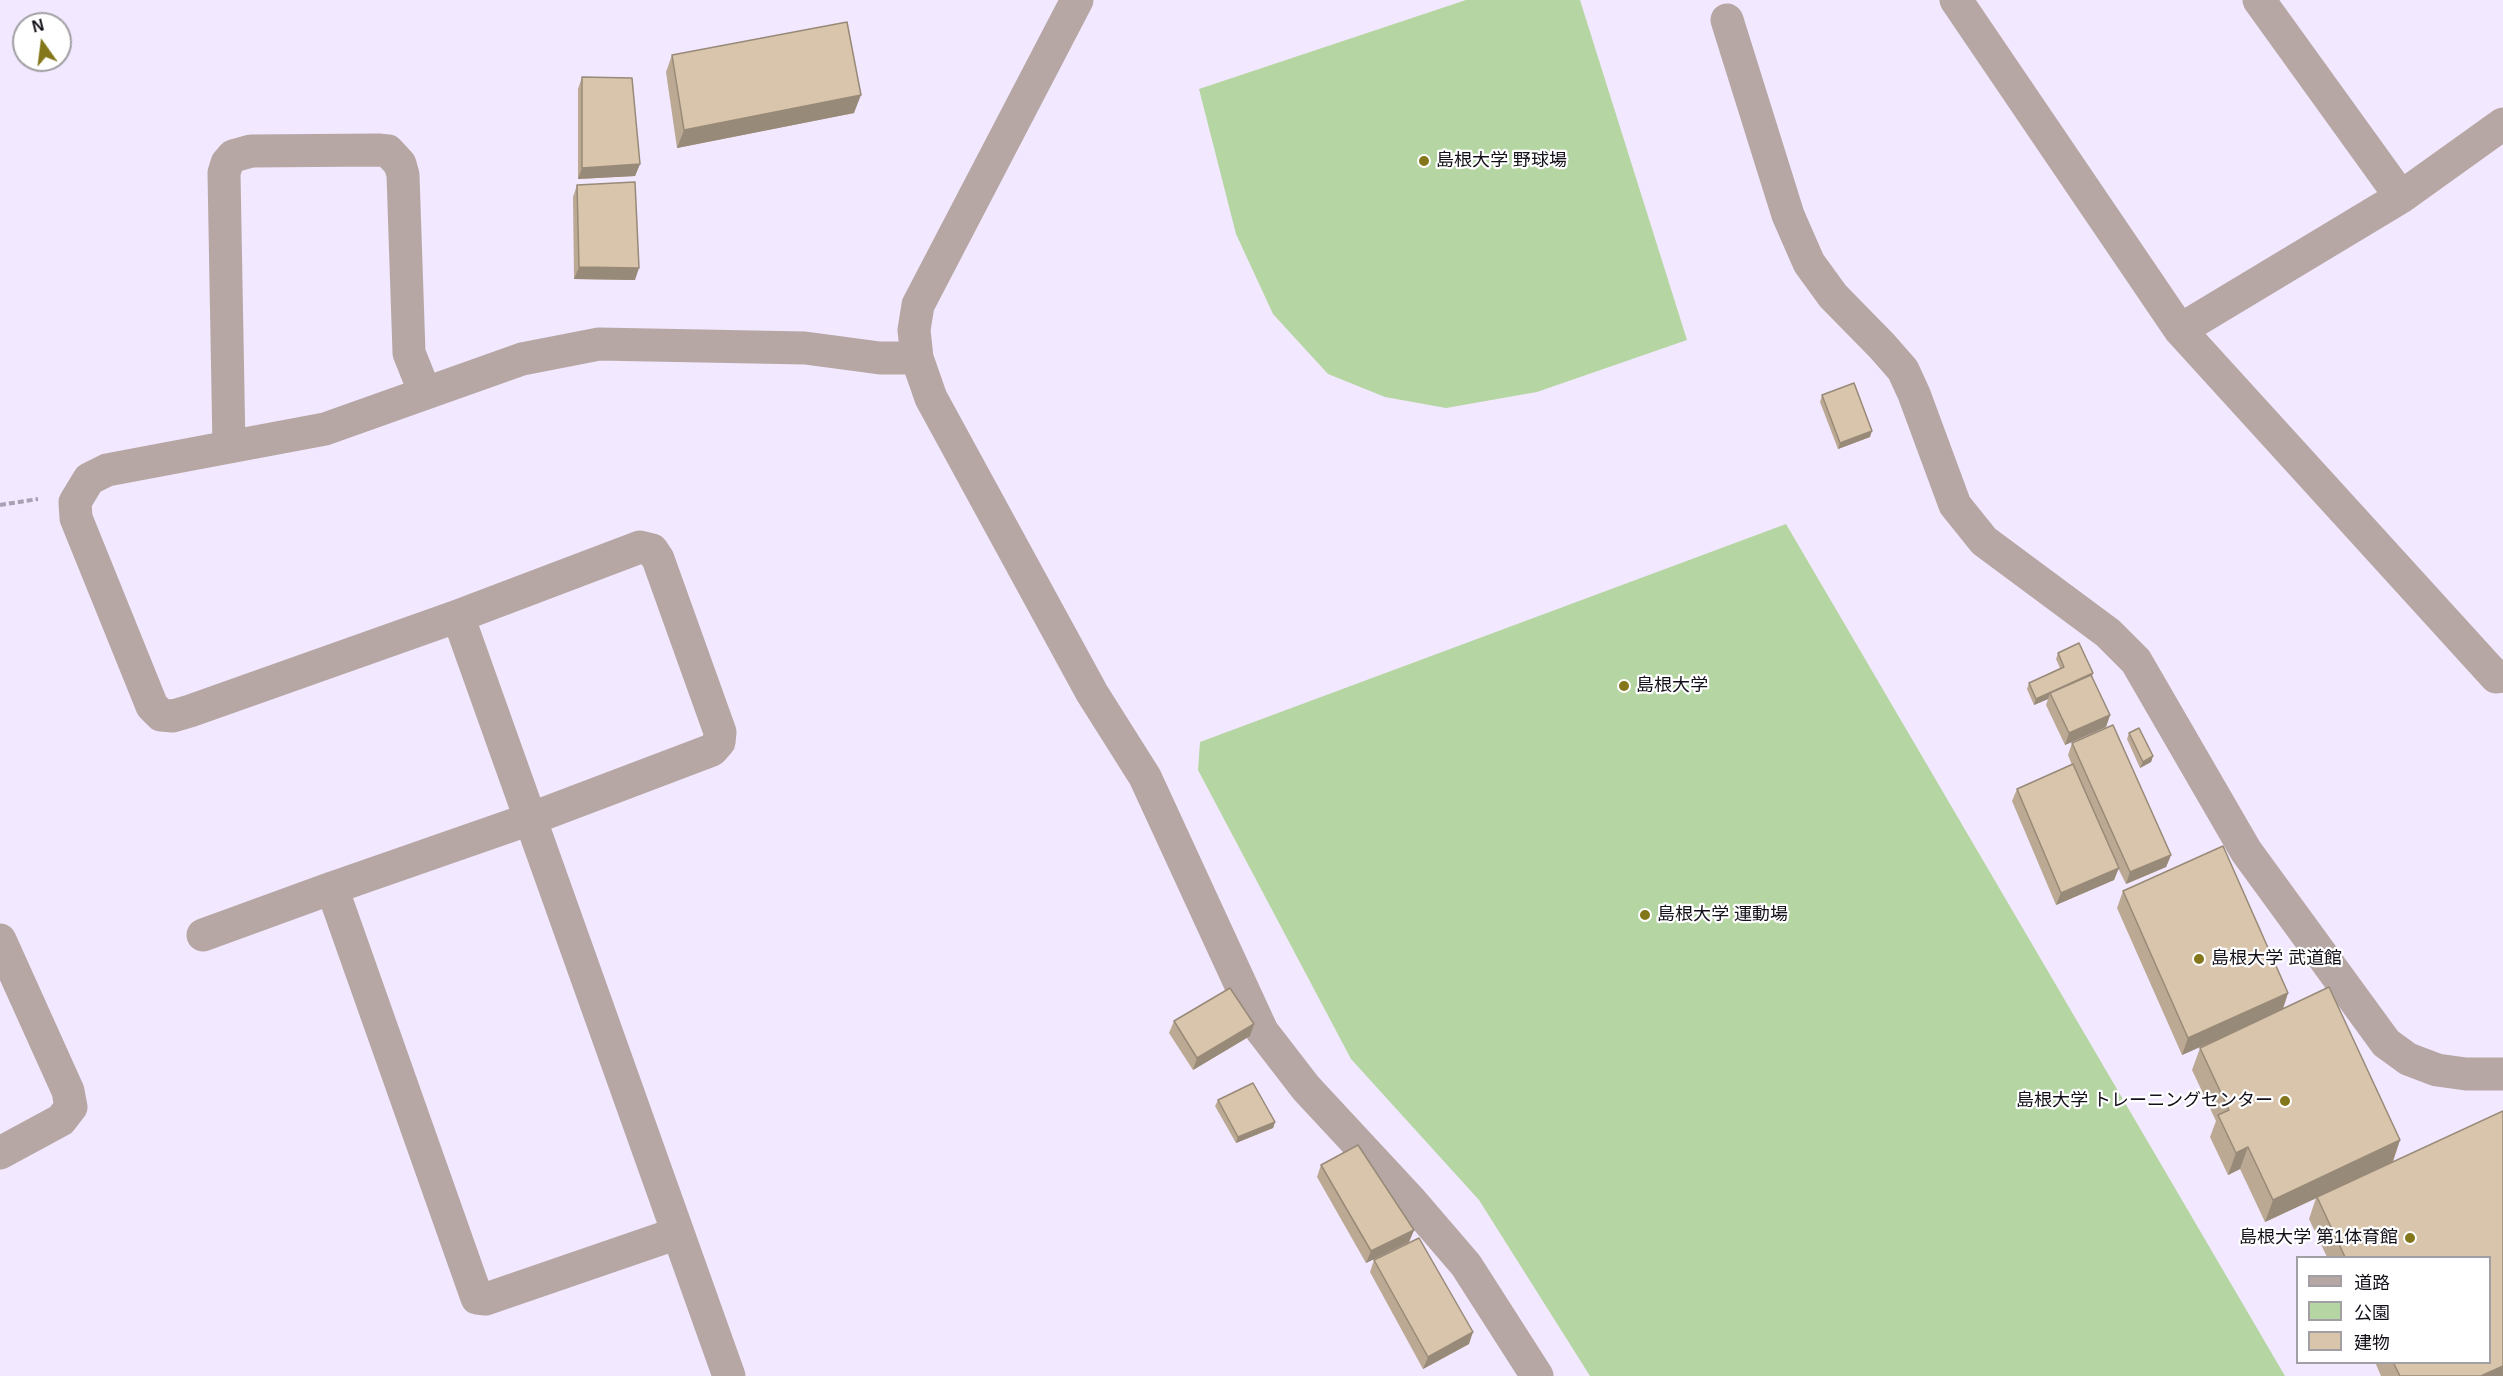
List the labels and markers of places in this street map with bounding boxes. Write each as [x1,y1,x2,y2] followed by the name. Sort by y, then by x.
[1436,150,1567,172] place label: 島根大学 野球場
[1417,154,1431,168] marker: 島根大学 野球場
[1636,675,1708,697] place label: 島根大学
[1617,679,1631,693] marker: 島根大学
[1657,904,1788,926] place label: 島根大学 運動場
[1638,908,1652,922] marker: 島根大学 運動場
[2211,948,2342,970] place label: 島根大学 武道館
[2192,952,2206,966] marker: 島根大学 武道館
[2016,1090,2273,1112] place label: 島根大学 トレーニングセンター
[2278,1094,2292,1108] marker: 島根大学 トレーニングセンター
[2239,1227,2398,1249] place label: 島根大学 第1体育館
[2403,1231,2417,1245] marker: 島根大学 第1体育館

